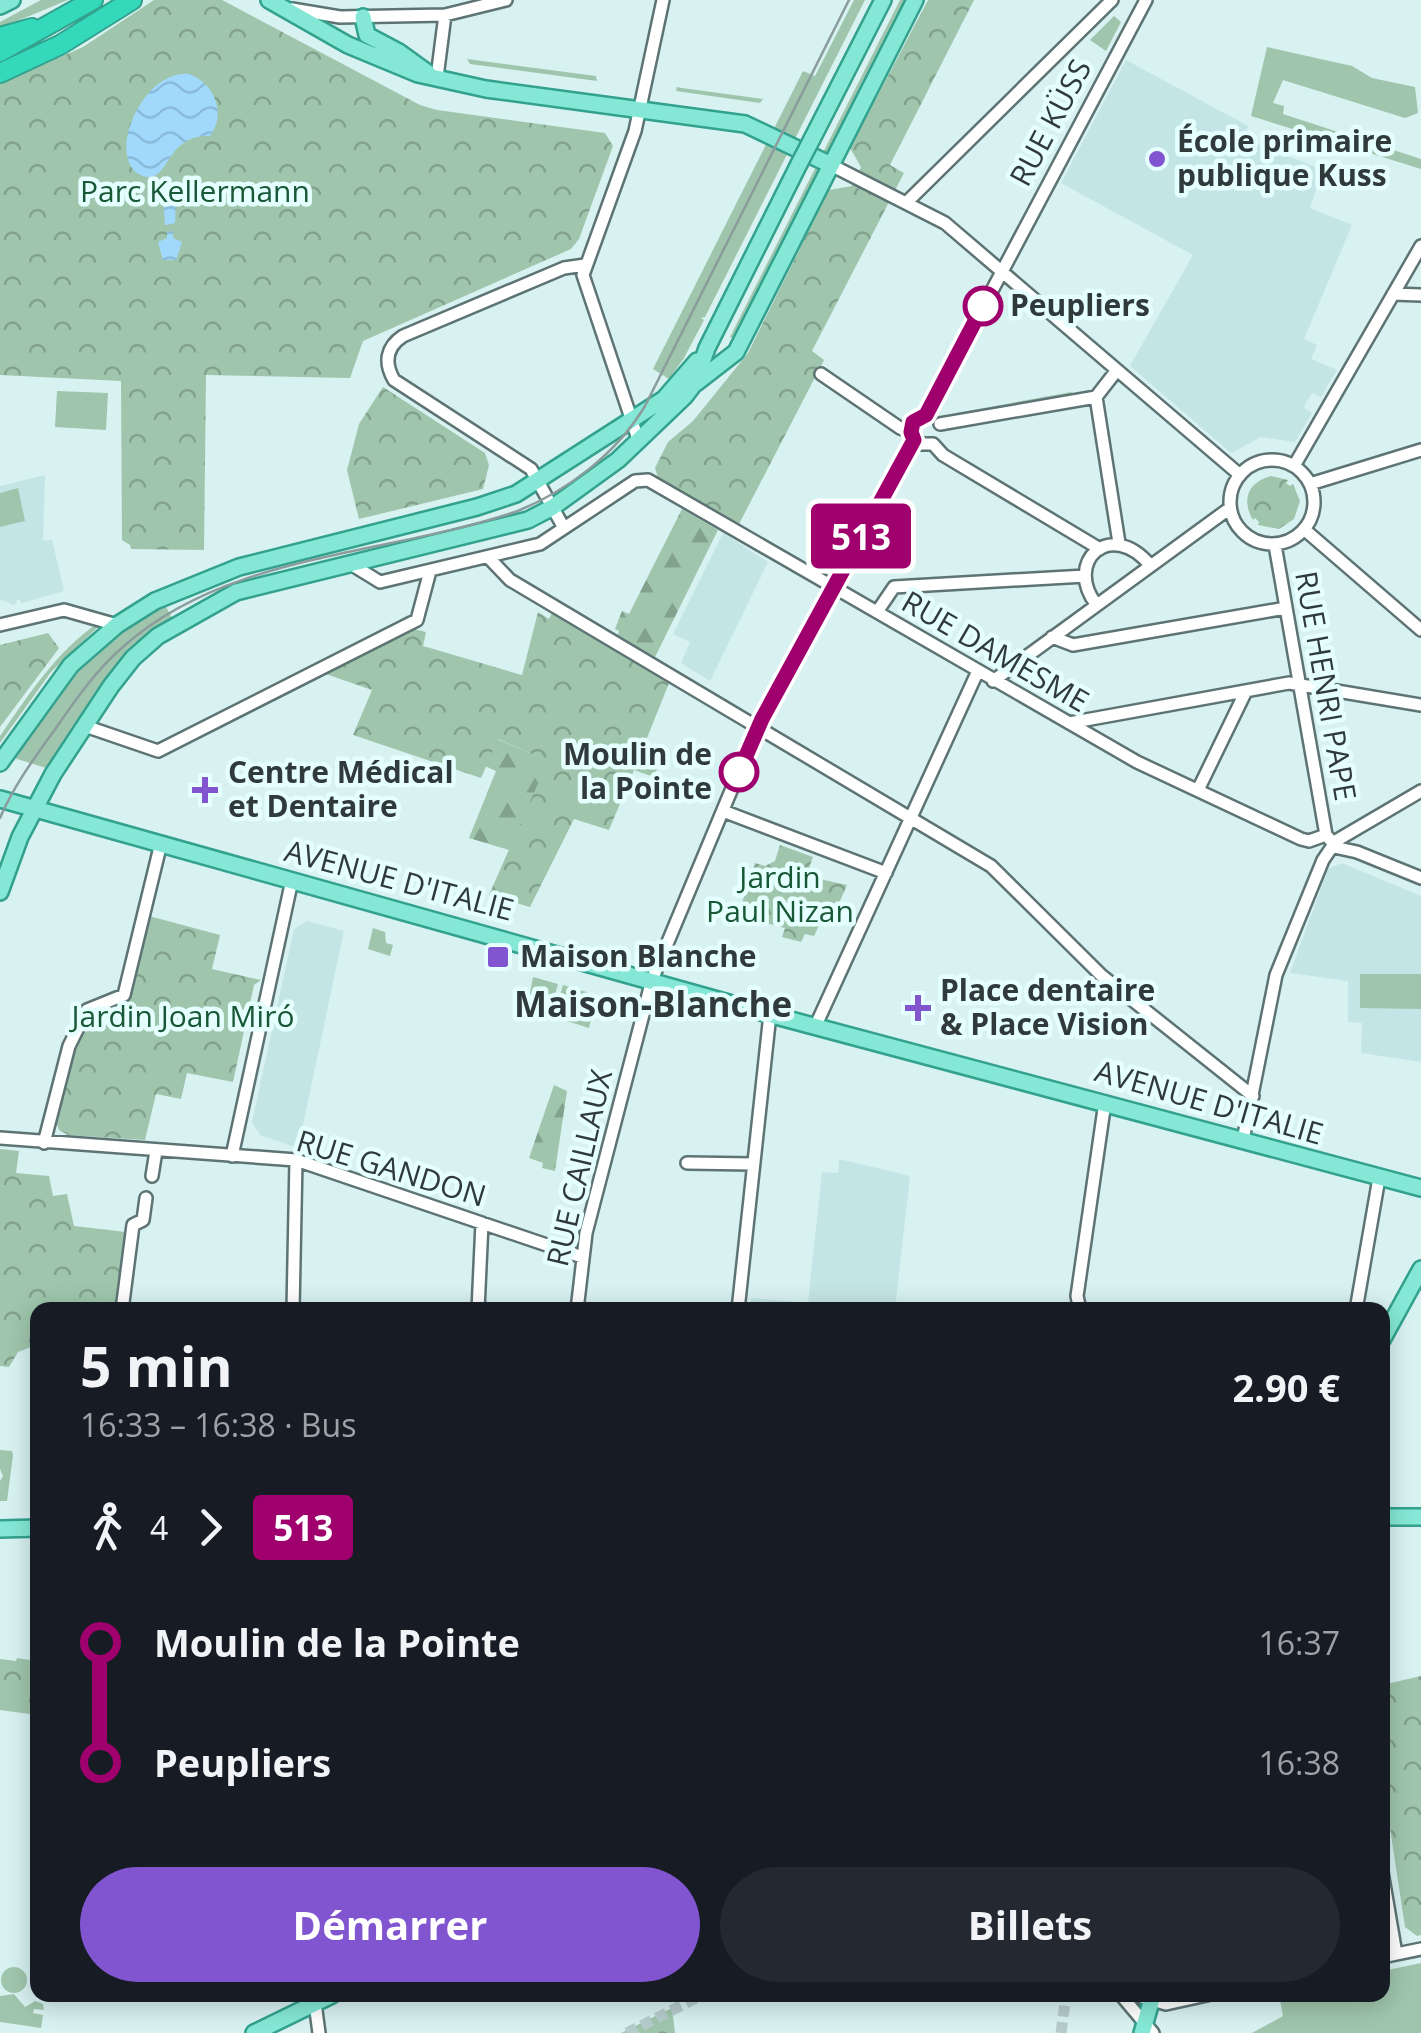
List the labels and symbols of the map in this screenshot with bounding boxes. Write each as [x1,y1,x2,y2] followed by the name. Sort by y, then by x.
[999,52,1100,193] street label: RUE KÜSS
[1177,120,1392,195] place label: École primaire publique Kuss
[1146,148,1168,170] marker: École primaire publique Kuss
[80,170,310,211] park label: Parc Kellermann
[1010,284,1150,325] place label: Peupliers
[964,287,1002,325] marker: Peupliers
[804,504,918,568] line badge: 513
[1286,568,1367,804] street label: RUE HENRI PAPE
[895,581,1097,721] street label: RUE DAMESME
[563,733,712,808] place label: Moulin de la Pointe
[228,751,454,826] place label: Centre Médical et Dentaire
[720,753,758,791] marker: Moulin de la Pointe
[192,777,218,803] marker: Centre Médical et Dentaire
[280,829,518,930] street label: AVENUE D'ITALIE
[706,856,854,931] park label: Jardin Paul Nizan
[520,935,757,976] place label: Maison Blanche
[485,944,511,970] marker: Maison Blanche
[940,969,1155,1044] place label: Place dentaire & Place Vision
[514,980,792,1027] district label: Maison-Blanche
[69,995,294,1036] park label: Jardin Joan Miró
[905,995,931,1021] marker: Place dentaire & Place Vision
[1091,1049,1328,1154] street label: AVENUE D'ITALIE
[536,1065,621,1270] street label: RUE CAILLAUX
[292,1119,491,1216] street label: RUE GANDON

